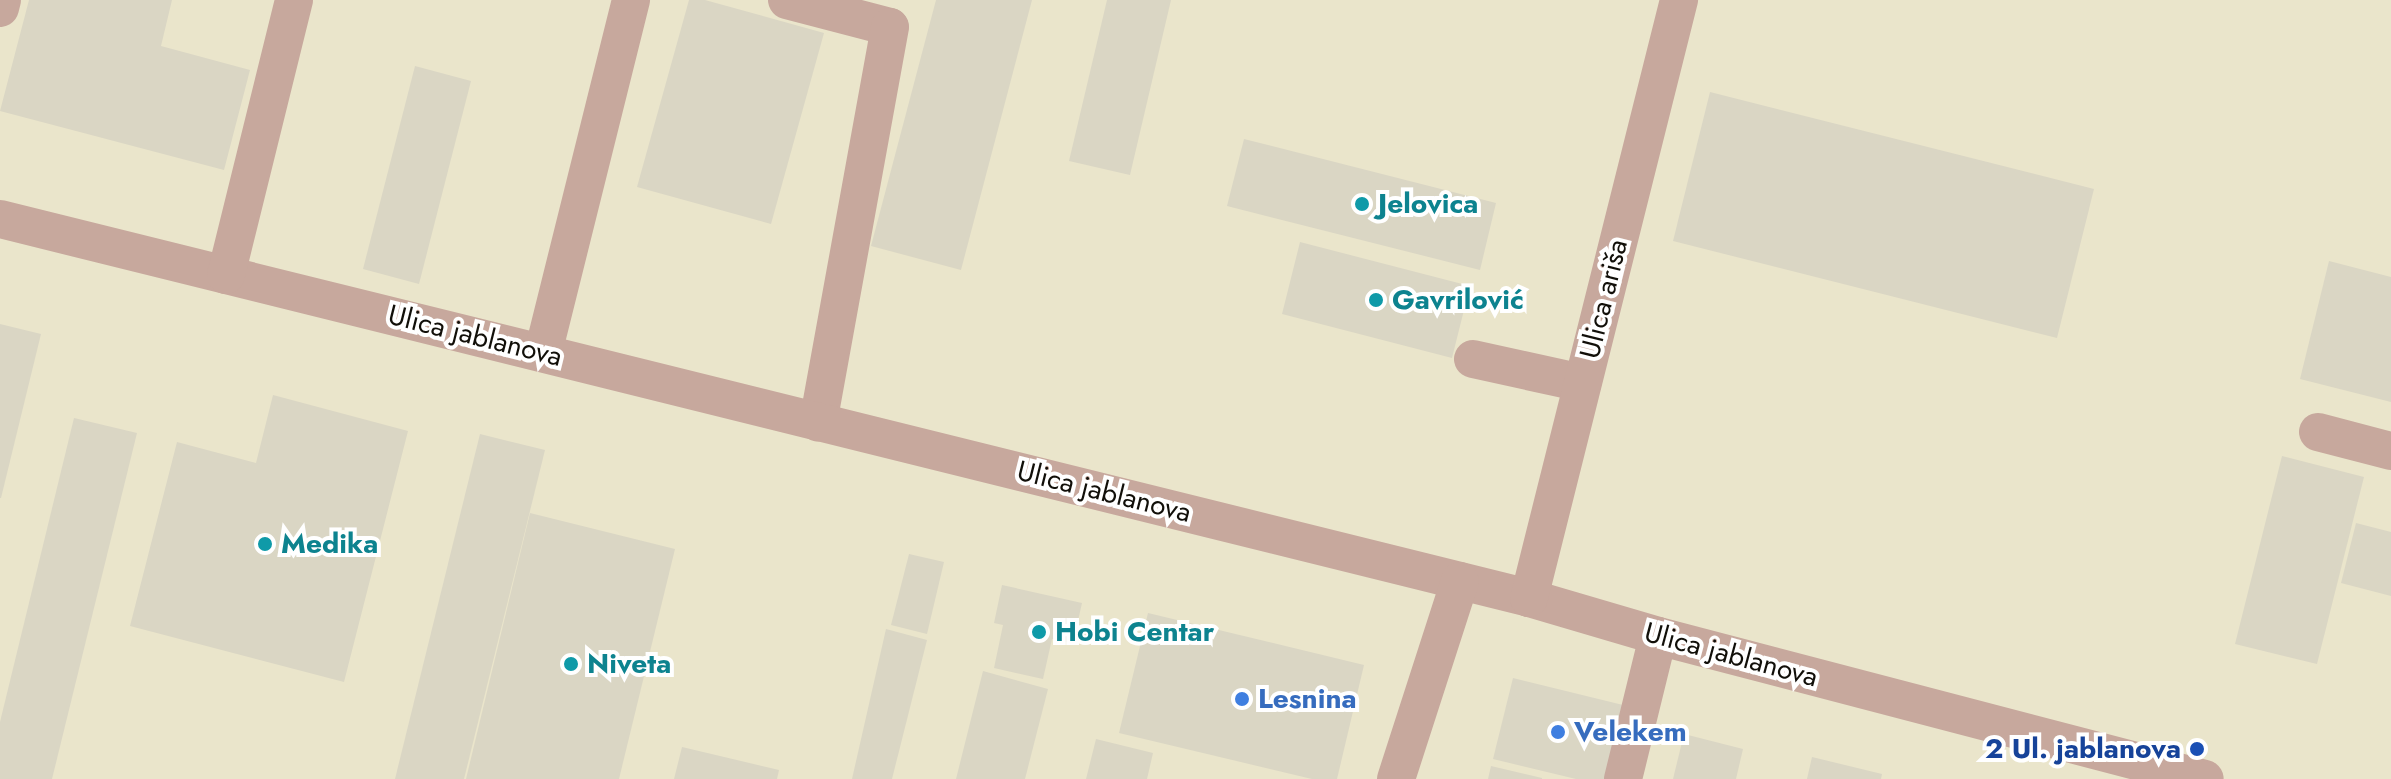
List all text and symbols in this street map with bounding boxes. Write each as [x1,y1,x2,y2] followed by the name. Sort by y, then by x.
[1378,187,1478,221] place label: Jelovica
[1353,195,1371,213] marker: Jelovica
[1573,236,1635,362] street label: Ulica ariša
[1392,283,1524,317] place label: Gavrilović
[1367,291,1385,309] marker: Gavrilović
[384,298,566,374] street label: Ulica jablanova
[1013,454,1195,530] street label: Ulica jablanova
[281,527,378,561] place label: Medika
[256,535,274,553] marker: Medika
[1055,615,1214,649] place label: Hobi Centar
[1641,616,1821,694] street label: Ulica jablanova
[1030,623,1048,641] marker: Hobi Centar
[587,647,671,681] place label: Niveta
[562,655,580,673] marker: Niveta
[1258,682,1357,716] place label: Lesnina
[1233,690,1251,708] marker: Lesnina
[1574,715,1687,749] place label: Velekem
[1549,723,1567,741] marker: Velekem
[1985,732,2181,766] place label: 2 Ul. jablanova
[2188,740,2206,758] marker: 2 Ul. jablanova

